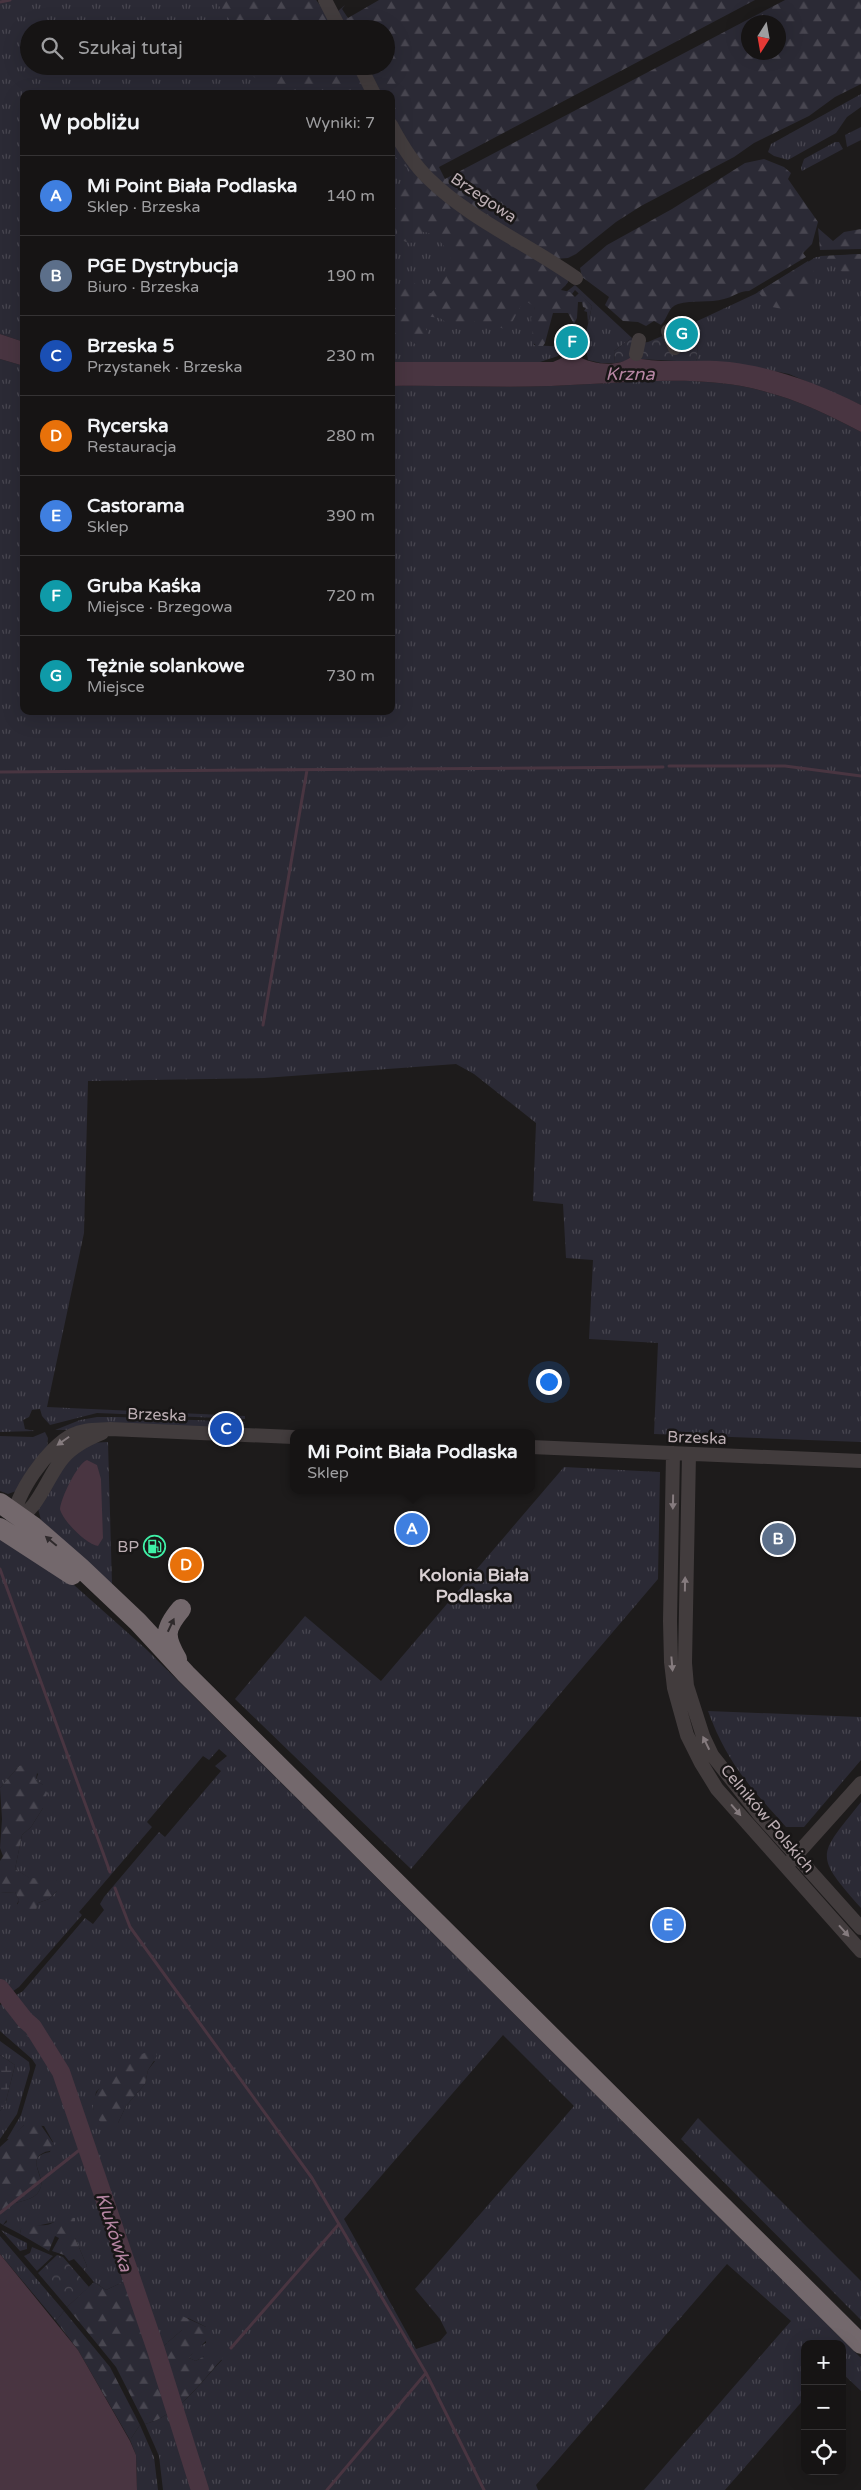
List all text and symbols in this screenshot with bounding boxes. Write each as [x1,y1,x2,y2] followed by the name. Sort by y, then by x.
[741,15,786,60] north arrow
[20,20,395,75] search box
[38,34,66,62] icon: search
[78,37,183,59] text: Szukaj tutaj
[40,110,140,135] text: W pobliżu
[306,113,375,133] text: Wyniki: 7
[447,168,520,227] street label: Brzegowa
[87,175,298,197] text: Mi Point Biała Podlaska
[50,186,62,206] text: A
[326,186,375,206] text: 140 m
[87,197,200,217] text: Sklep · Brzeska
[87,255,239,277] text: PGE Dystrybucja
[50,266,62,286] text: B
[326,266,375,286] text: 190 m
[87,277,199,297] text: Biuro · Brzeska
[666,315,698,353] pin: G
[556,323,588,361] pin: F
[87,335,174,357] text: Brzeska 5
[50,346,62,366] text: C
[326,346,375,366] text: 230 m
[87,357,242,377] text: Przystanek · Brzeska
[606,363,655,385] water label: Krzna
[87,415,169,437] text: Rycerska
[50,426,62,446] text: D
[326,426,375,446] text: 280 m
[87,437,177,457] text: Restauracja
[87,495,185,517] text: Castorama
[51,506,61,526] text: E
[326,506,375,526] text: 390 m
[87,517,129,537] text: Sklep
[87,575,201,597] text: Gruba Kaśka
[51,586,61,606] text: F
[326,586,375,606] text: 720 m
[87,597,233,617] text: Miejsce · Brzegowa
[87,655,245,677] text: Tężnie solankowe
[50,666,62,686] text: G
[326,666,375,686] text: 730 m
[87,677,145,697] text: Miejsce
[536,1369,562,1395] your location
[127,1404,187,1426] street label: Brzeska
[210,1410,242,1448] pin: C
[667,1427,727,1449] street label: Brzeska
[290,1429,535,1494] popup
[57,1436,70,1446] one-way arrow
[307,1441,518,1463] text: Mi Point Biała Podlaska
[307,1463,349,1483] text: Sklep
[668,1494,676,1510] one-way arrow
[396,1510,428,1548] pin: A
[762,1520,794,1558] pin: B
[143,1534,167,1558] fuel station icon: BP
[45,1535,57,1547] one-way arrow
[117,1537,139,1557] place label: BP
[170,1546,202,1584] pin: D
[419,1564,529,1607] district label: Kolonia Biała Podlaska
[682,1576,690,1592] one-way arrow
[167,1618,175,1632] one-way arrow
[668,1657,676,1673] one-way arrow
[702,1736,711,1751] one-way arrow
[716,1760,818,1877] street label: Celników Polskich
[730,1804,741,1816] one-way arrow
[652,1906,684,1944] pin: E
[838,1925,849,1938] one-way arrow
[91,2190,137,2275] water label: Klukówka
[801,2340,846,2475] map controls
[801,2340,846,2385] button: +
[801,2385,846,2430] button: −
[801,2430,846,2475] button: locate

